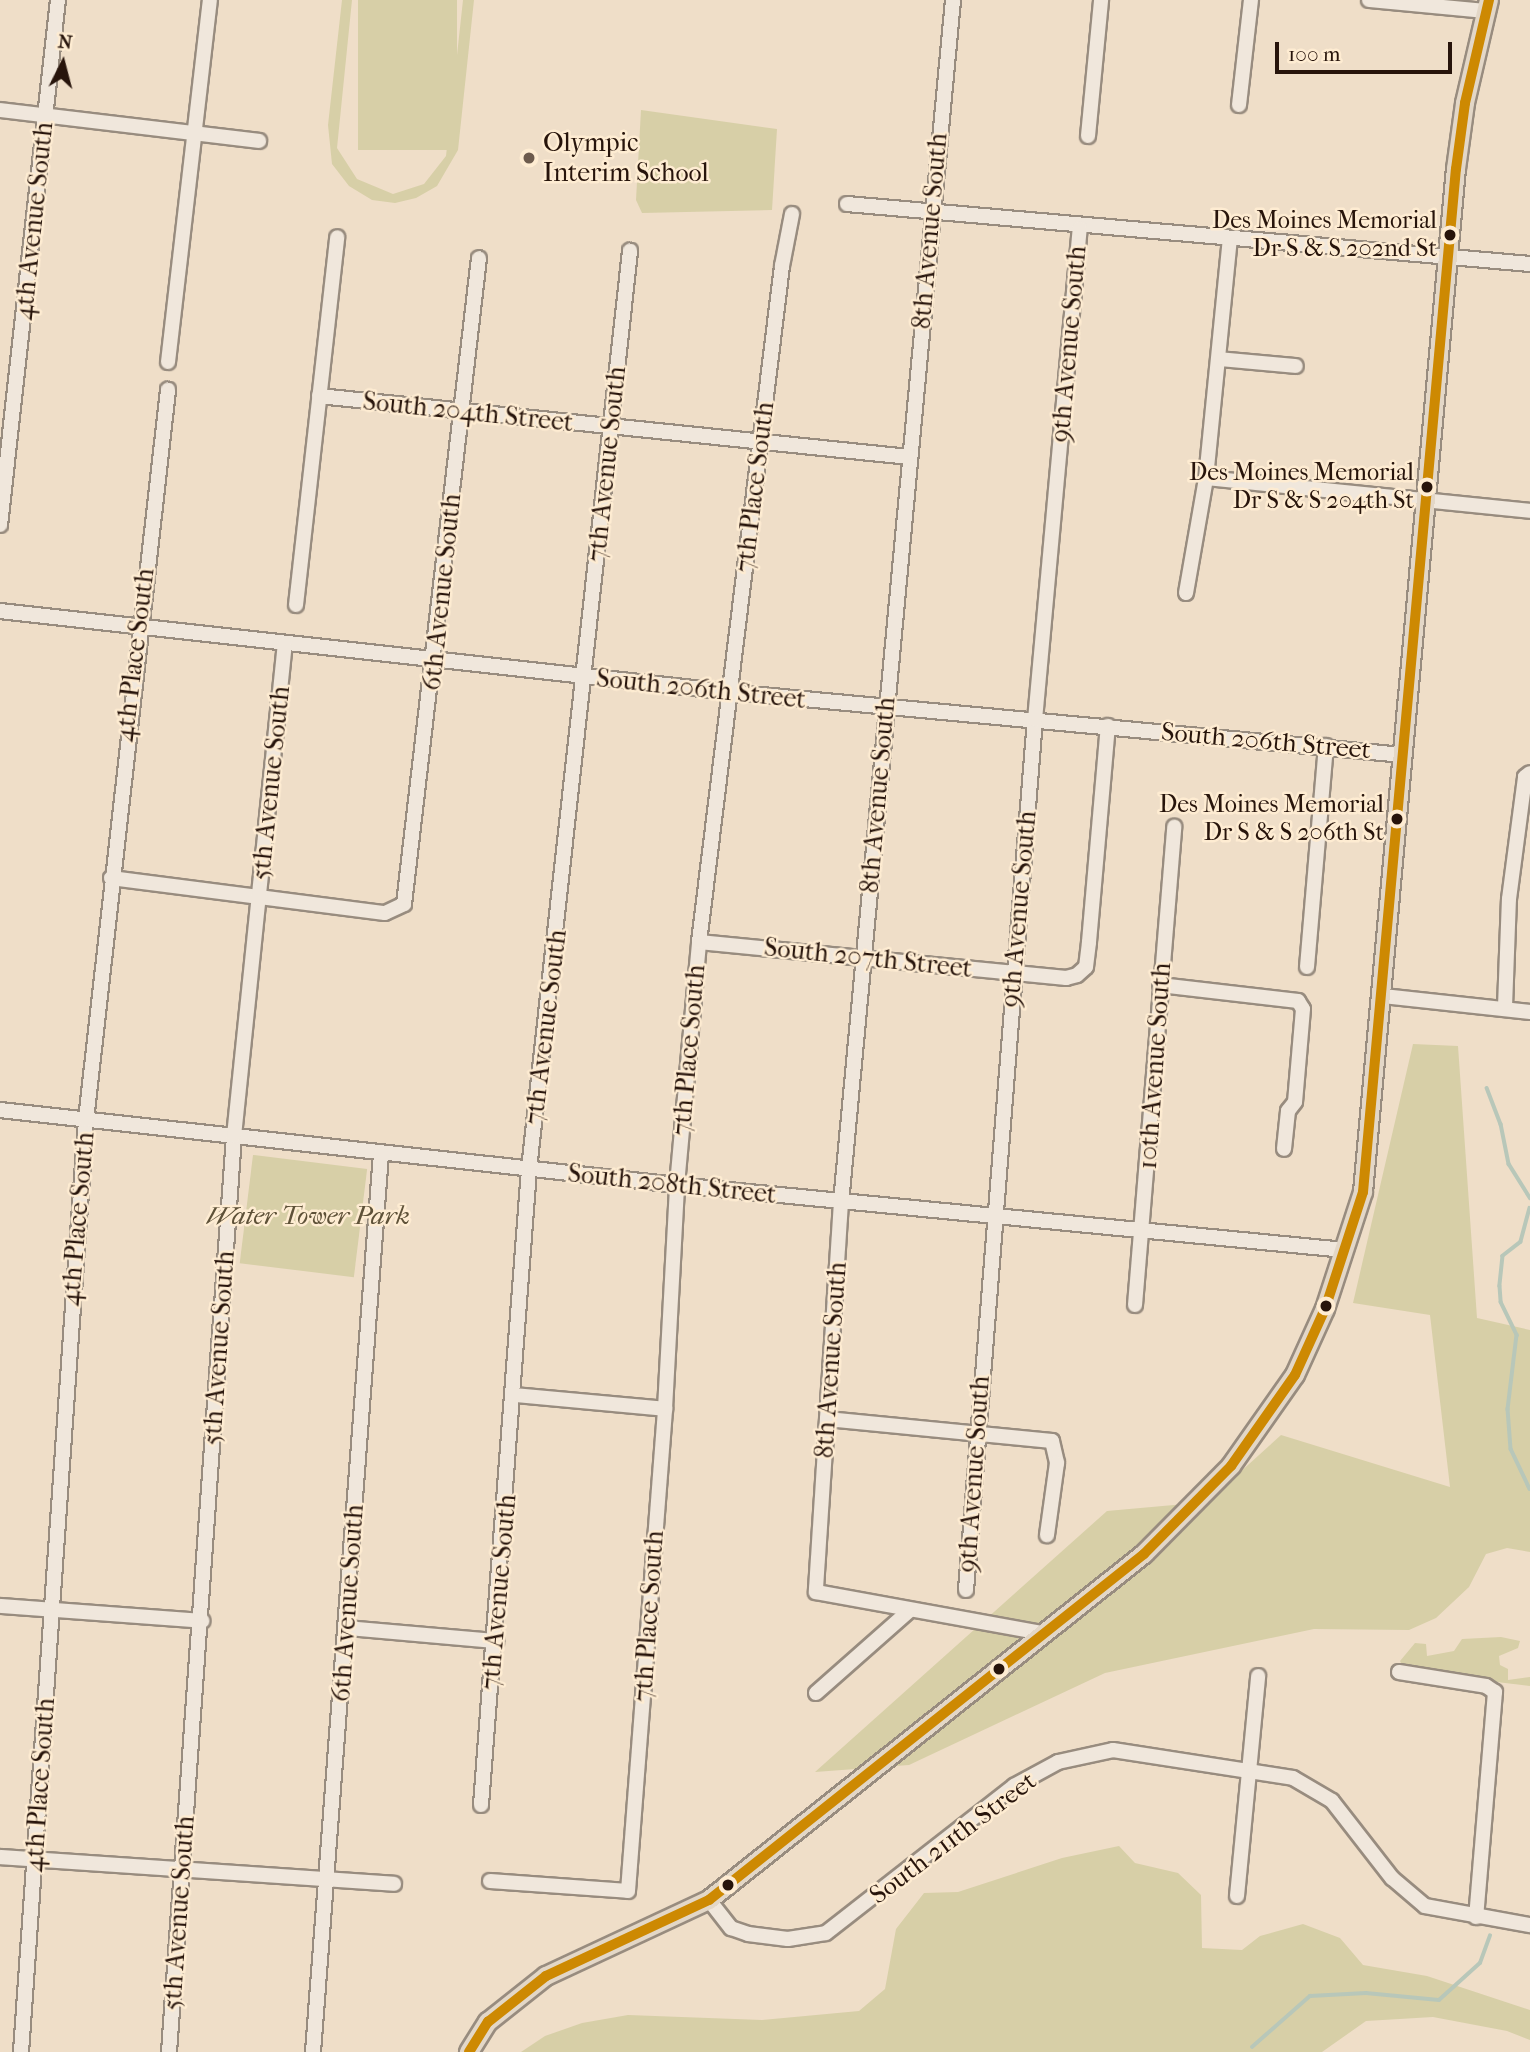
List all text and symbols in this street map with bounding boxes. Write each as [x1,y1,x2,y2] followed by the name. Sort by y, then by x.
[28,28,98,98] north arrow
[1278,28,1455,72] scale bar
[57,30,74,54] text: N
[1288,42,1341,66] text: 100 m
[8,120,60,322] street label: 4th Avenue South
[543,127,709,188] place label: Olympic Interim School
[906,132,954,330] street label: 8th Avenue South
[521,150,537,166] marker: Olympic Interim School
[1212,207,1437,263] place label: Des Moines Memorial Dr S & S 202nd St
[1443,228,1457,242] marker: Des Moines Memorial Dr S & S 202nd St
[1045,244,1093,444] street label: 9th Avenue South
[581,365,633,563] street label: 7th Avenue South
[361,385,575,439] street label: South 204th Street
[729,400,781,574] street label: 7th Place South
[1189,459,1414,515] place label: Des Moines Memorial Dr S & S 204th St
[1420,480,1434,494] marker: Des Moines Memorial Dr S & S 204th St
[416,492,468,692] street label: 6th Avenue South
[109,567,161,743] street label: 4th Place South
[595,662,807,716] street label: South 206th Street
[245,684,297,882] street label: 5th Avenue South
[854,696,902,894] street label: 8th Avenue South
[1160,716,1372,766] street label: South 206th Street
[1159,791,1384,847] place label: Des Moines Memorial Dr S & S 206th St
[995,809,1043,1009] street label: 9th Avenue South
[1390,812,1404,826] marker: Des Moines Memorial Dr S & S 206th St
[519,928,573,1126] street label: 7th Avenue South
[763,932,973,984] street label: South 207th Street
[1132,962,1178,1170] street label: 10th Avenue South
[666,963,712,1137] street label: 7th Place South
[55,1131,101,1307] street label: 4th Place South
[566,1158,778,1210] street label: South 208th Street
[206,1200,410,1232] park label: Water Tower Park
[197,1250,241,1446] street label: 5th Avenue South
[809,1261,853,1459] street label: 8th Avenue South
[1319,1299,1333,1313] unlabelled marker
[952,1374,996,1574] street label: 9th Avenue South
[475,1493,523,1691] street label: 7th Avenue South
[326,1503,370,1703] street label: 6th Avenue South
[627,1529,671,1703] street label: 7th Place South
[992,1662,1006,1676] unlabelled marker
[18,1697,62,1873] street label: 4th Place South
[864,1765,1042,1911] street label: South 211th Street
[157,1815,201,2011] street label: 5th Avenue South
[721,1878,735,1892] unlabelled marker

